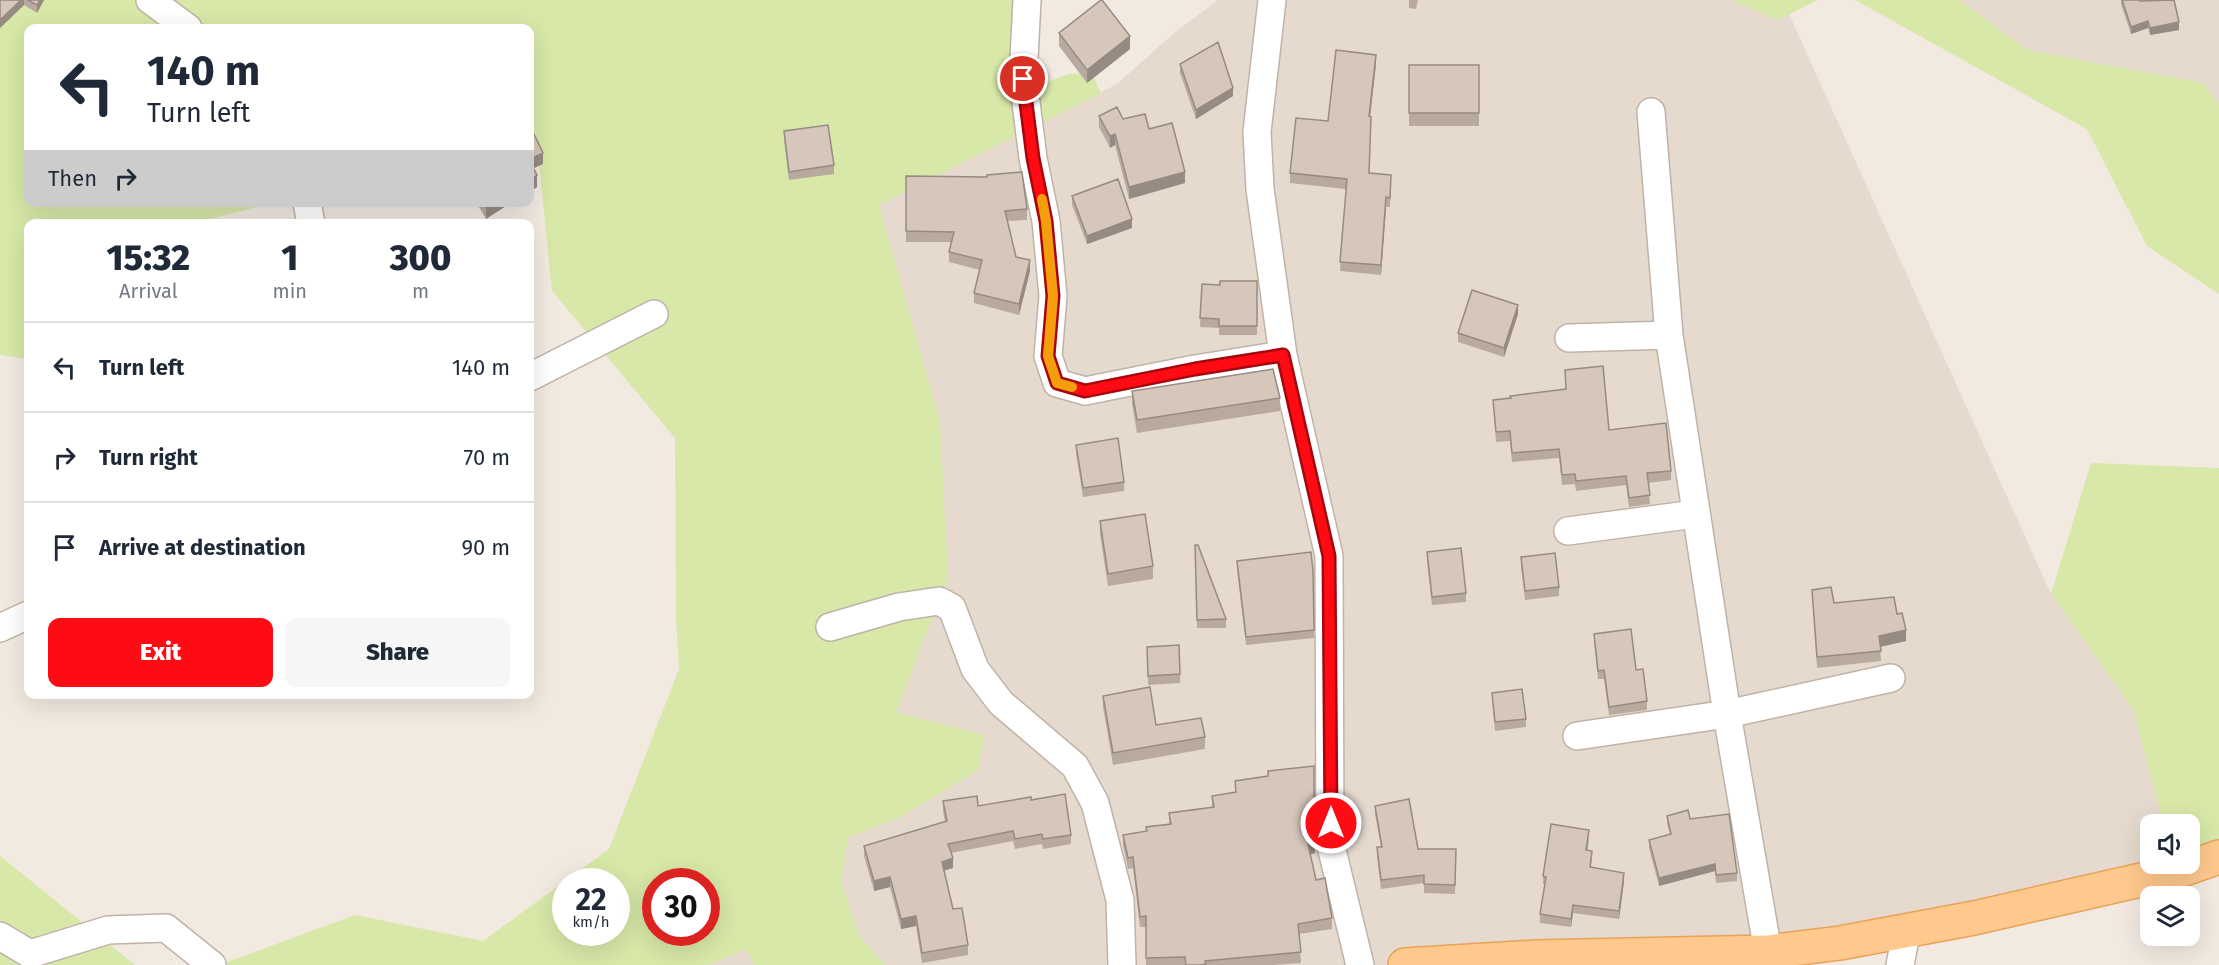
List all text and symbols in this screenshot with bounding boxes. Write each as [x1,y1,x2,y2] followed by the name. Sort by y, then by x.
[147,46,260,96] text: 140 m
[48,48,126,126] icon: left
[997,53,1048,104] pin
[1006,62,1039,95] icon: arrive
[147,97,250,129] text: Turn left
[109,162,142,195] icon: right
[48,165,97,192] text: Then
[107,236,190,280] text: 15:32
[281,236,298,280] text: 1
[390,236,451,280] text: 300
[119,279,178,303] text: Arrival
[273,279,307,303] text: min
[412,279,429,303] text: m
[48,351,81,384] icon: left
[99,354,184,381] text: Turn left
[452,354,510,381] text: 140 m
[48,441,81,474] icon: right
[99,444,198,471] text: Turn right
[464,444,510,471] text: 70 m
[48,531,81,564] icon: arrive
[99,534,306,561] text: Arrive at destination
[461,534,510,561] text: 90 m
[48,618,273,687] button: Exit
[285,618,510,687] button: Share
[1299,791,1363,855] position arrow
[2140,814,2200,946] map controls
[2140,814,2200,874] button: sound
[642,868,720,946] speed limit sign: 30
[575,882,607,918] text: 22
[2140,886,2200,946] button: layers
[572,913,610,931] text: km/h

